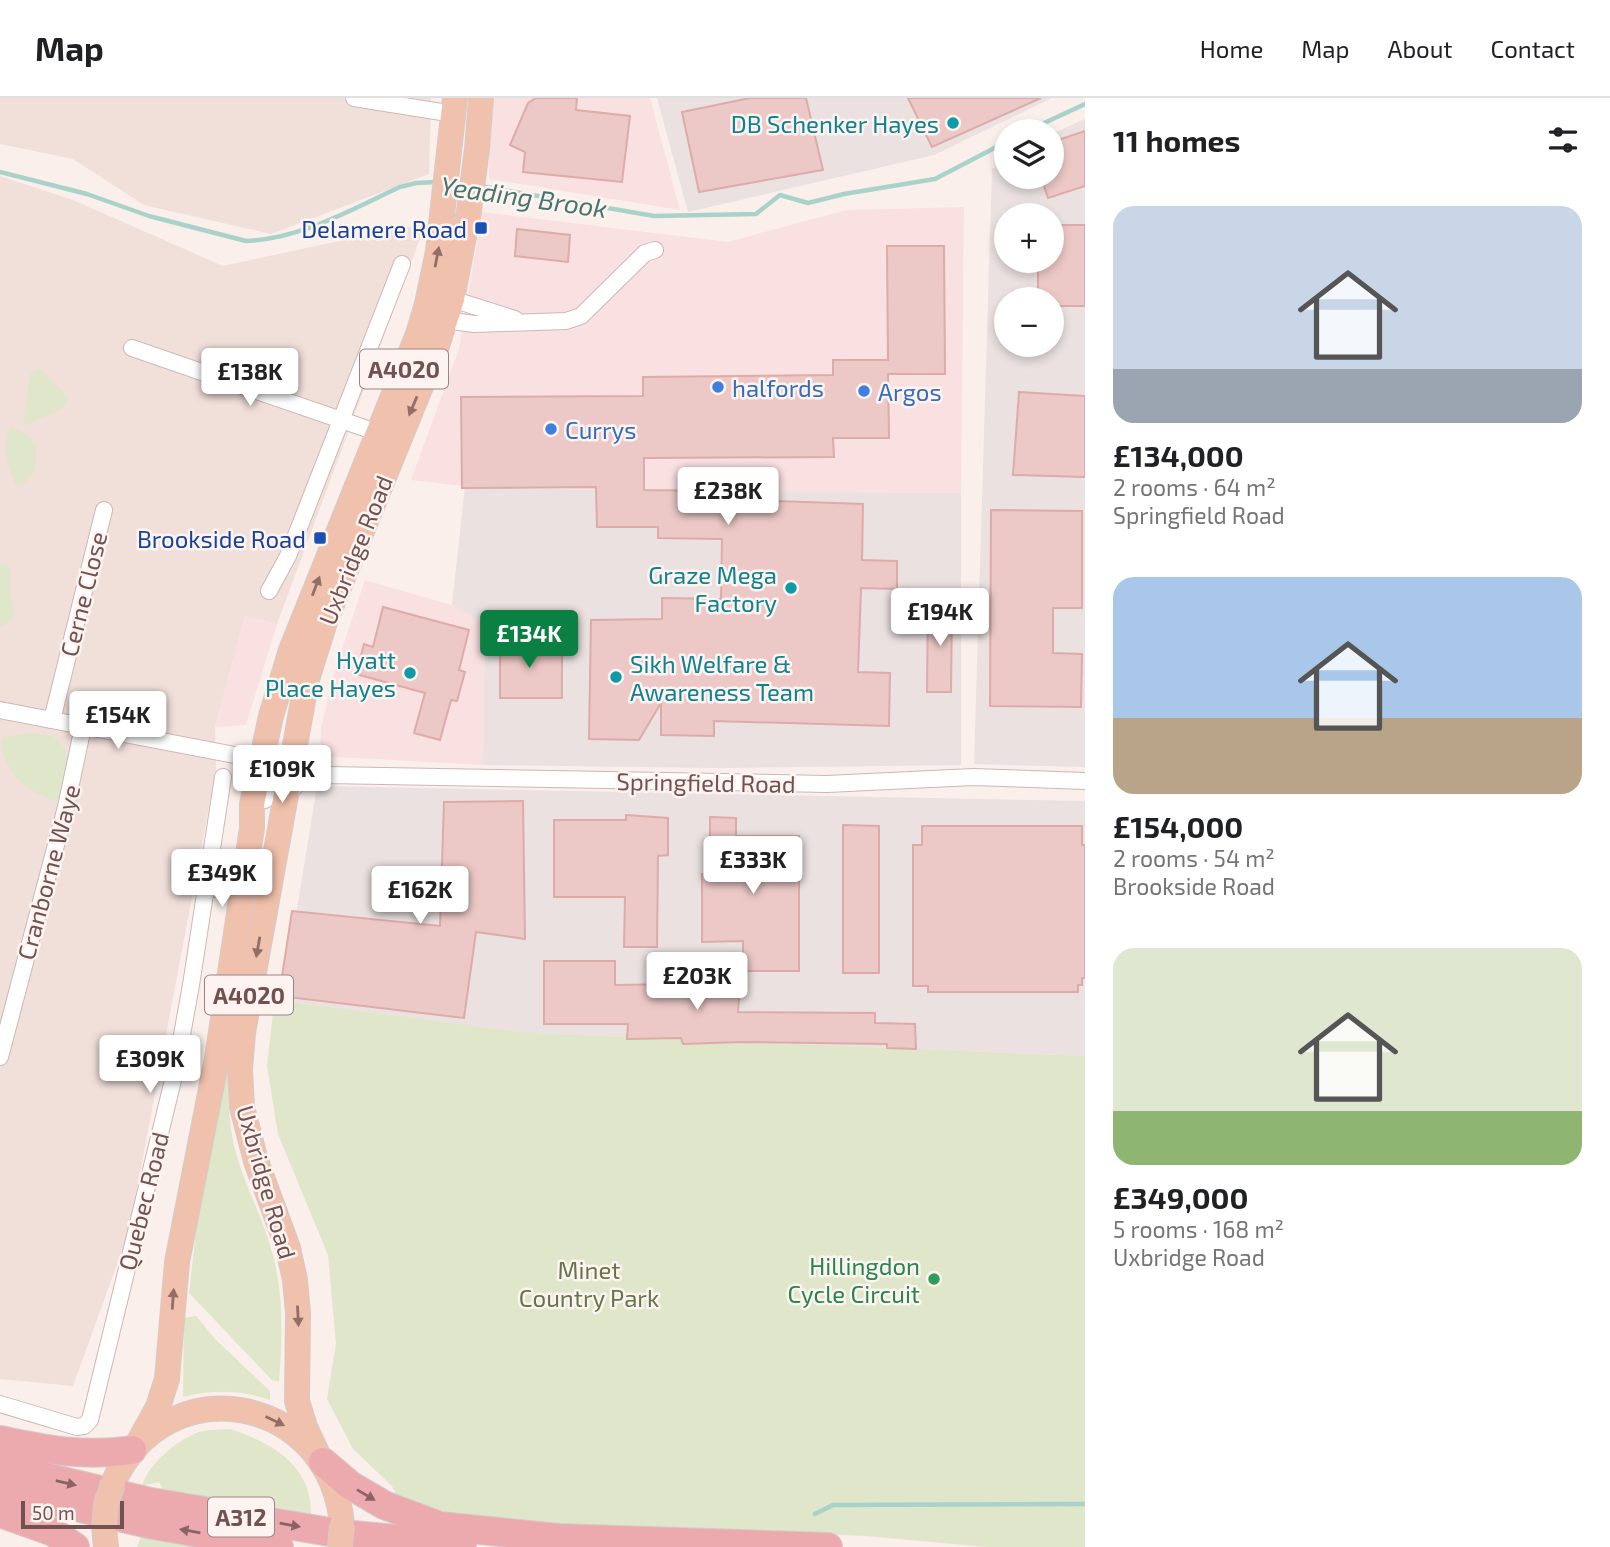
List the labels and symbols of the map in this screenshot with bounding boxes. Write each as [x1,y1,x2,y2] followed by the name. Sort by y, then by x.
[731,109,939,138] place label: DB Schenker Hayes
[945,115,961,131] marker: DB Schenker Hayes
[439,169,609,223] water label: Yeading Brook
[301,214,467,243] place label: Delamere Road
[473,220,489,236] marker: Delamere Road
[431,246,442,268] one-way arrow
[201,348,299,408] pin: £138K
[360,350,448,388] road number: A4020
[732,373,824,402] place label: halfords
[878,377,942,406] place label: Argos
[710,379,726,395] marker: halfords
[856,383,872,399] marker: Argos
[407,396,418,417] one-way arrow
[565,415,637,444] place label: Currys
[543,421,559,437] marker: Currys
[679,468,777,527] pin: £238K
[312,471,398,629] street label: Uxbridge Road
[137,524,306,553] place label: Brookside Road
[53,528,113,660] street label: Cerne Close
[312,530,328,546] marker: Brookside Road
[648,560,777,617] place label: Graze Mega Factory
[310,576,321,597] one-way arrow
[783,580,799,596] marker: Graze Mega Factory
[891,588,989,648] pin: £194K
[480,610,578,670] pin: £134K
[265,645,396,702] place label: Hyatt Place Hayes
[630,649,814,706] place label: Sikh Welfare & Awareness Team
[402,665,418,681] marker: Hyatt Place Hayes
[608,669,624,685] marker: Sikh Welfare & Awareness Team
[69,692,167,751] pin: £154K
[233,746,331,805] pin: £109K
[616,766,796,798] street label: Springfield Road
[11,781,85,963] street label: Cranborne Waye
[704,836,802,896] pin: £333K
[173,850,271,909] pin: £349K
[371,866,469,926] pin: £162K
[252,936,263,958] one-way arrow
[648,953,746,1012] pin: £203K
[205,975,293,1014] road number: A4020
[101,1035,199,1095] pin: £309K
[231,1102,303,1262] street label: Uxbridge Road
[112,1129,174,1273] street label: Quebec Road
[787,1251,920,1308] place label: Hillingdon Cycle Circuit
[519,1255,659,1312] park label: Minet Country Park
[926,1271,942,1287] marker: Hillingdon Cycle Circuit
[168,1288,179,1310] one-way arrow
[292,1305,303,1327] one-way arrow
[265,1416,285,1427] one-way arrow
[55,1477,77,1488] one-way arrow
[356,1488,376,1500] one-way arrow
[21,1498,124,1530] scale bar
[208,1498,274,1536] road number: A312
[279,1520,301,1531] one-way arrow
[178,1525,200,1536] one-way arrow

